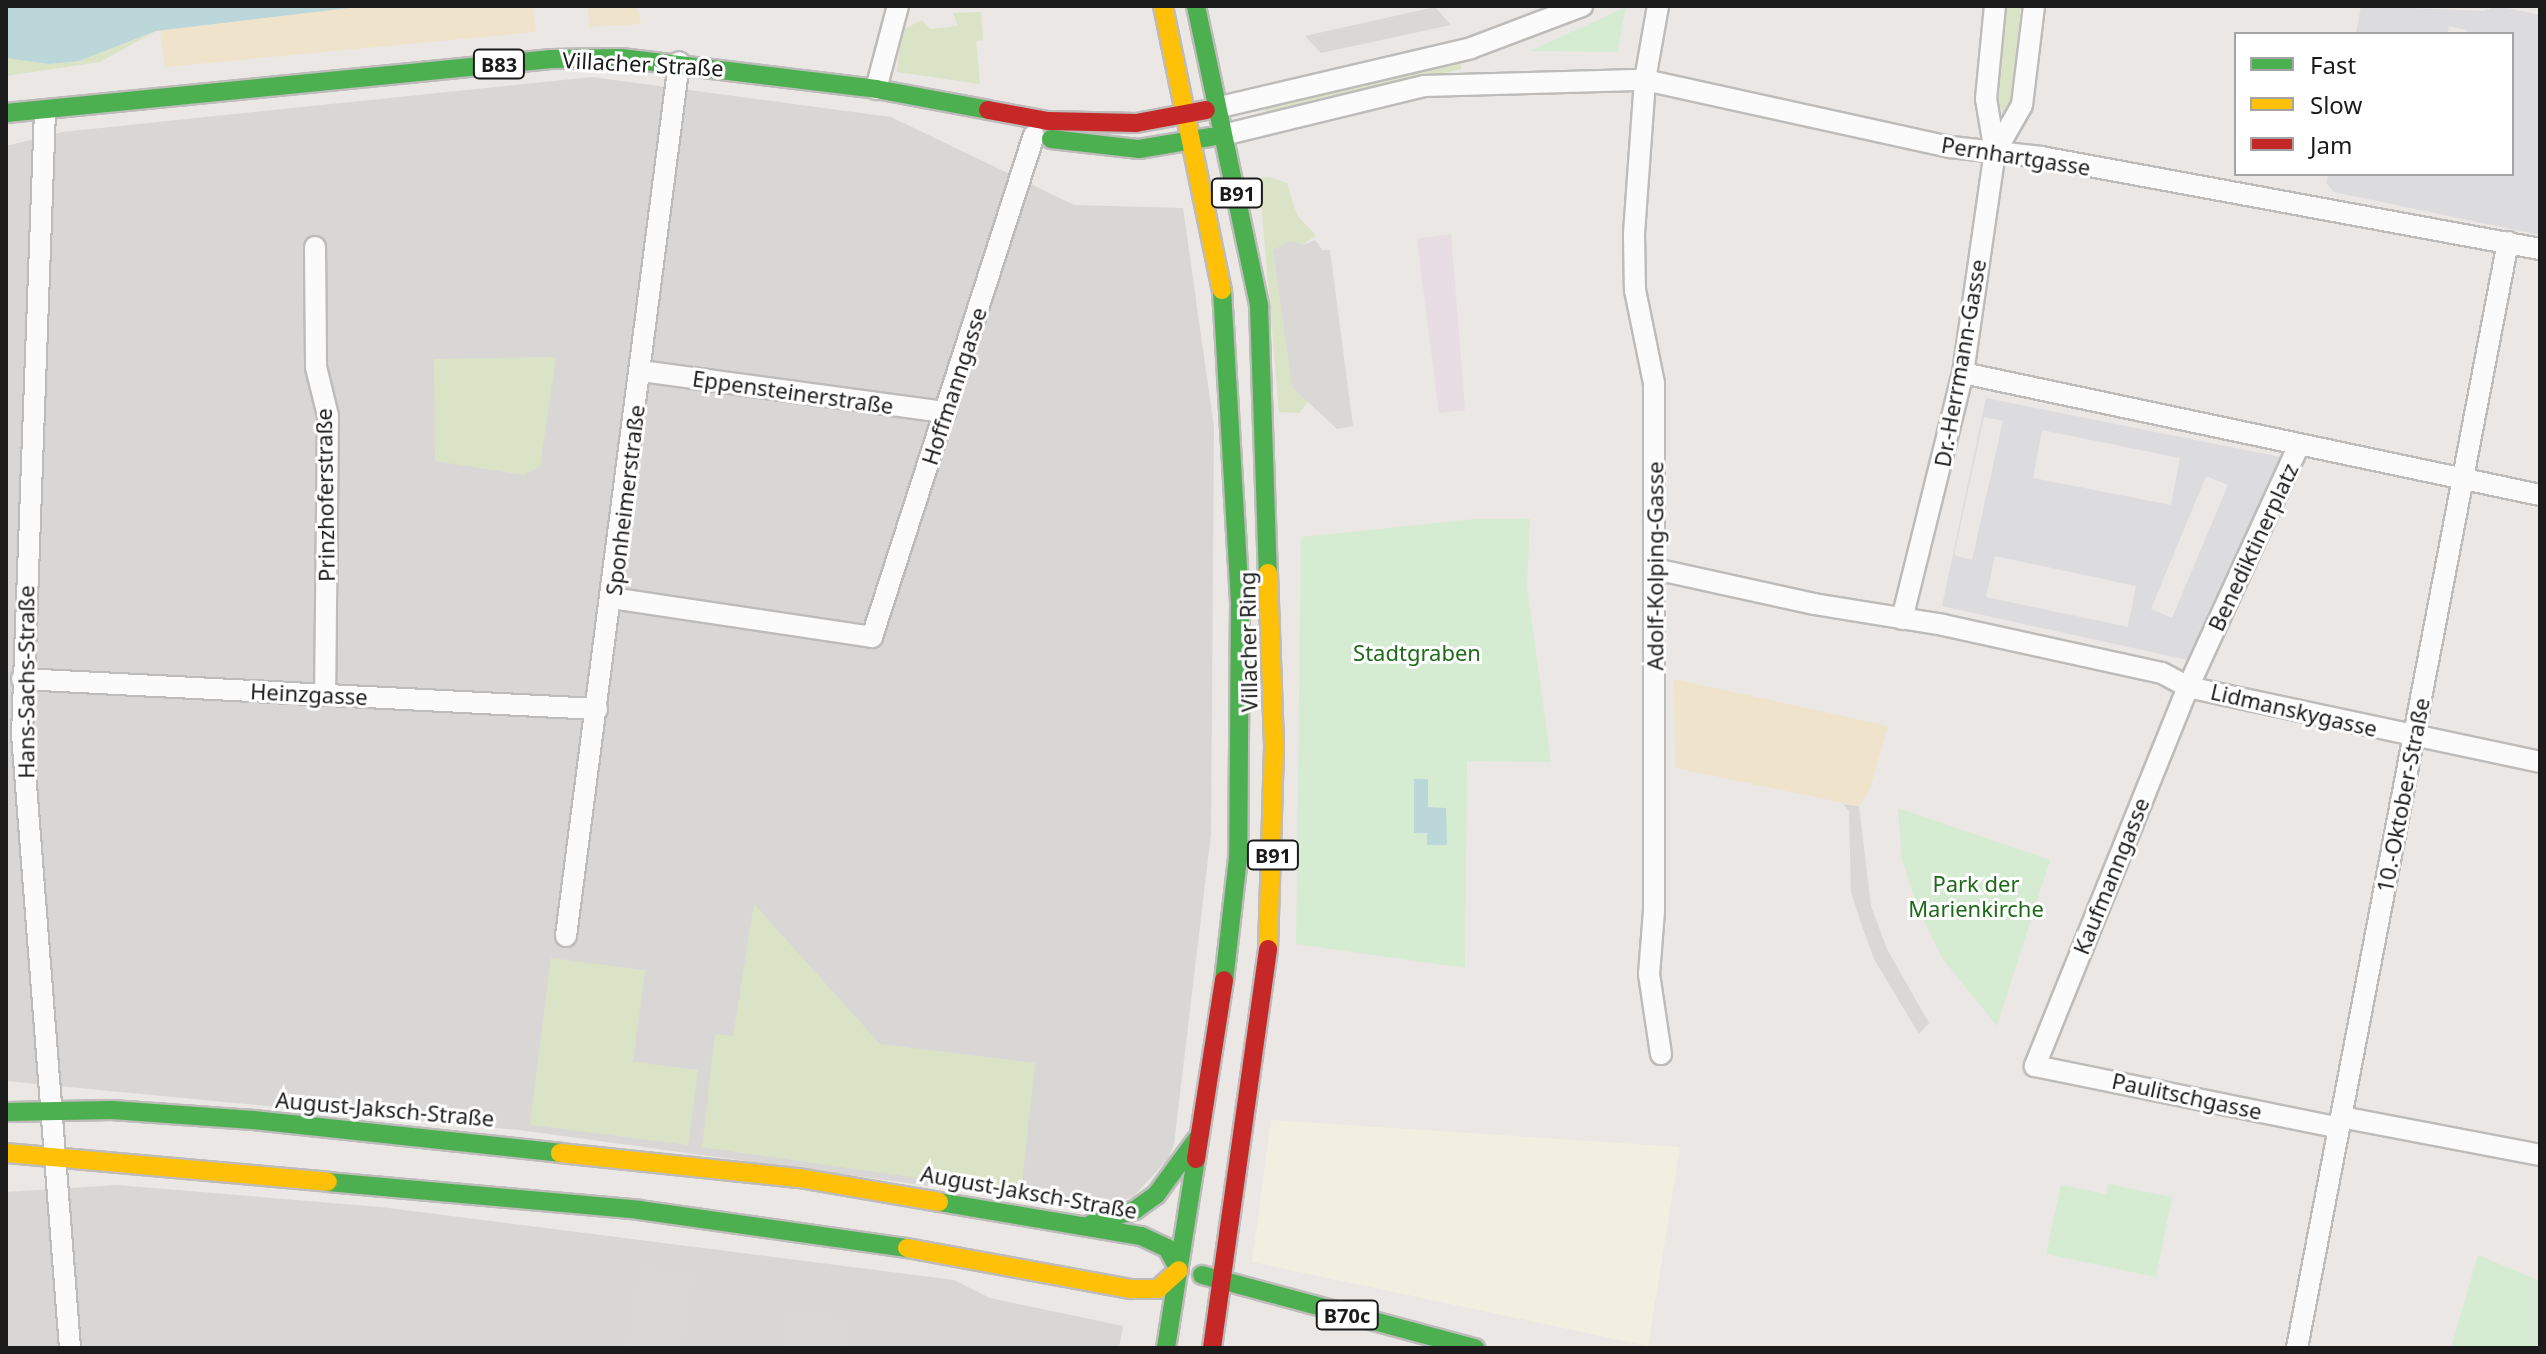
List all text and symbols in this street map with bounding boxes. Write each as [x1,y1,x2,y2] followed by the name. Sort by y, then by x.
[2234,32,2514,176] legend
[562,47,724,81] street label: Villacher Straße
[471,48,527,80] road number: B83
[2310,48,2356,81] text: Fast
[2310,88,2362,121] text: Slow
[2310,128,2352,161] text: Jam
[1940,131,2092,181] street label: Pernhartgasse
[1209,177,1265,209] road number: B91
[1929,257,1991,469] street label: Dr.-Herrmann-Gasse
[916,304,992,468] street label: Hoffmanngasse
[691,365,895,419] street label: Eppensteinerstraße
[600,403,650,597] street label: Sponheimerstraße
[310,408,340,582] street label: Prinzhoferstraße
[2203,459,2303,635] street label: Benediktinerplatz
[1642,461,1668,671] street label: Adolf-Kolping-Gasse
[1234,572,1262,712] street label: Villacher Ring
[13,585,39,779] street label: Hans-Sachs-Straße
[1353,640,1481,666] park label: Stadtgraben
[250,678,368,710] street label: Heinzgasse
[2208,678,2380,742] street label: Lidmanskygasse
[2371,695,2435,895] street label: 10.-Oktober-Straße
[2068,794,2154,958] street label: Kaufmanngasse
[1245,839,1301,871] road number: B91
[1908,870,2044,922] park label: Park der Marienkirche
[2110,1067,2264,1125] street label: Paulitschgasse
[275,1086,495,1132] street label: August-Jaksch-Straße
[919,1160,1139,1224] street label: August-Jaksch-Straße
[1315,1299,1379,1331] road number: B70c

